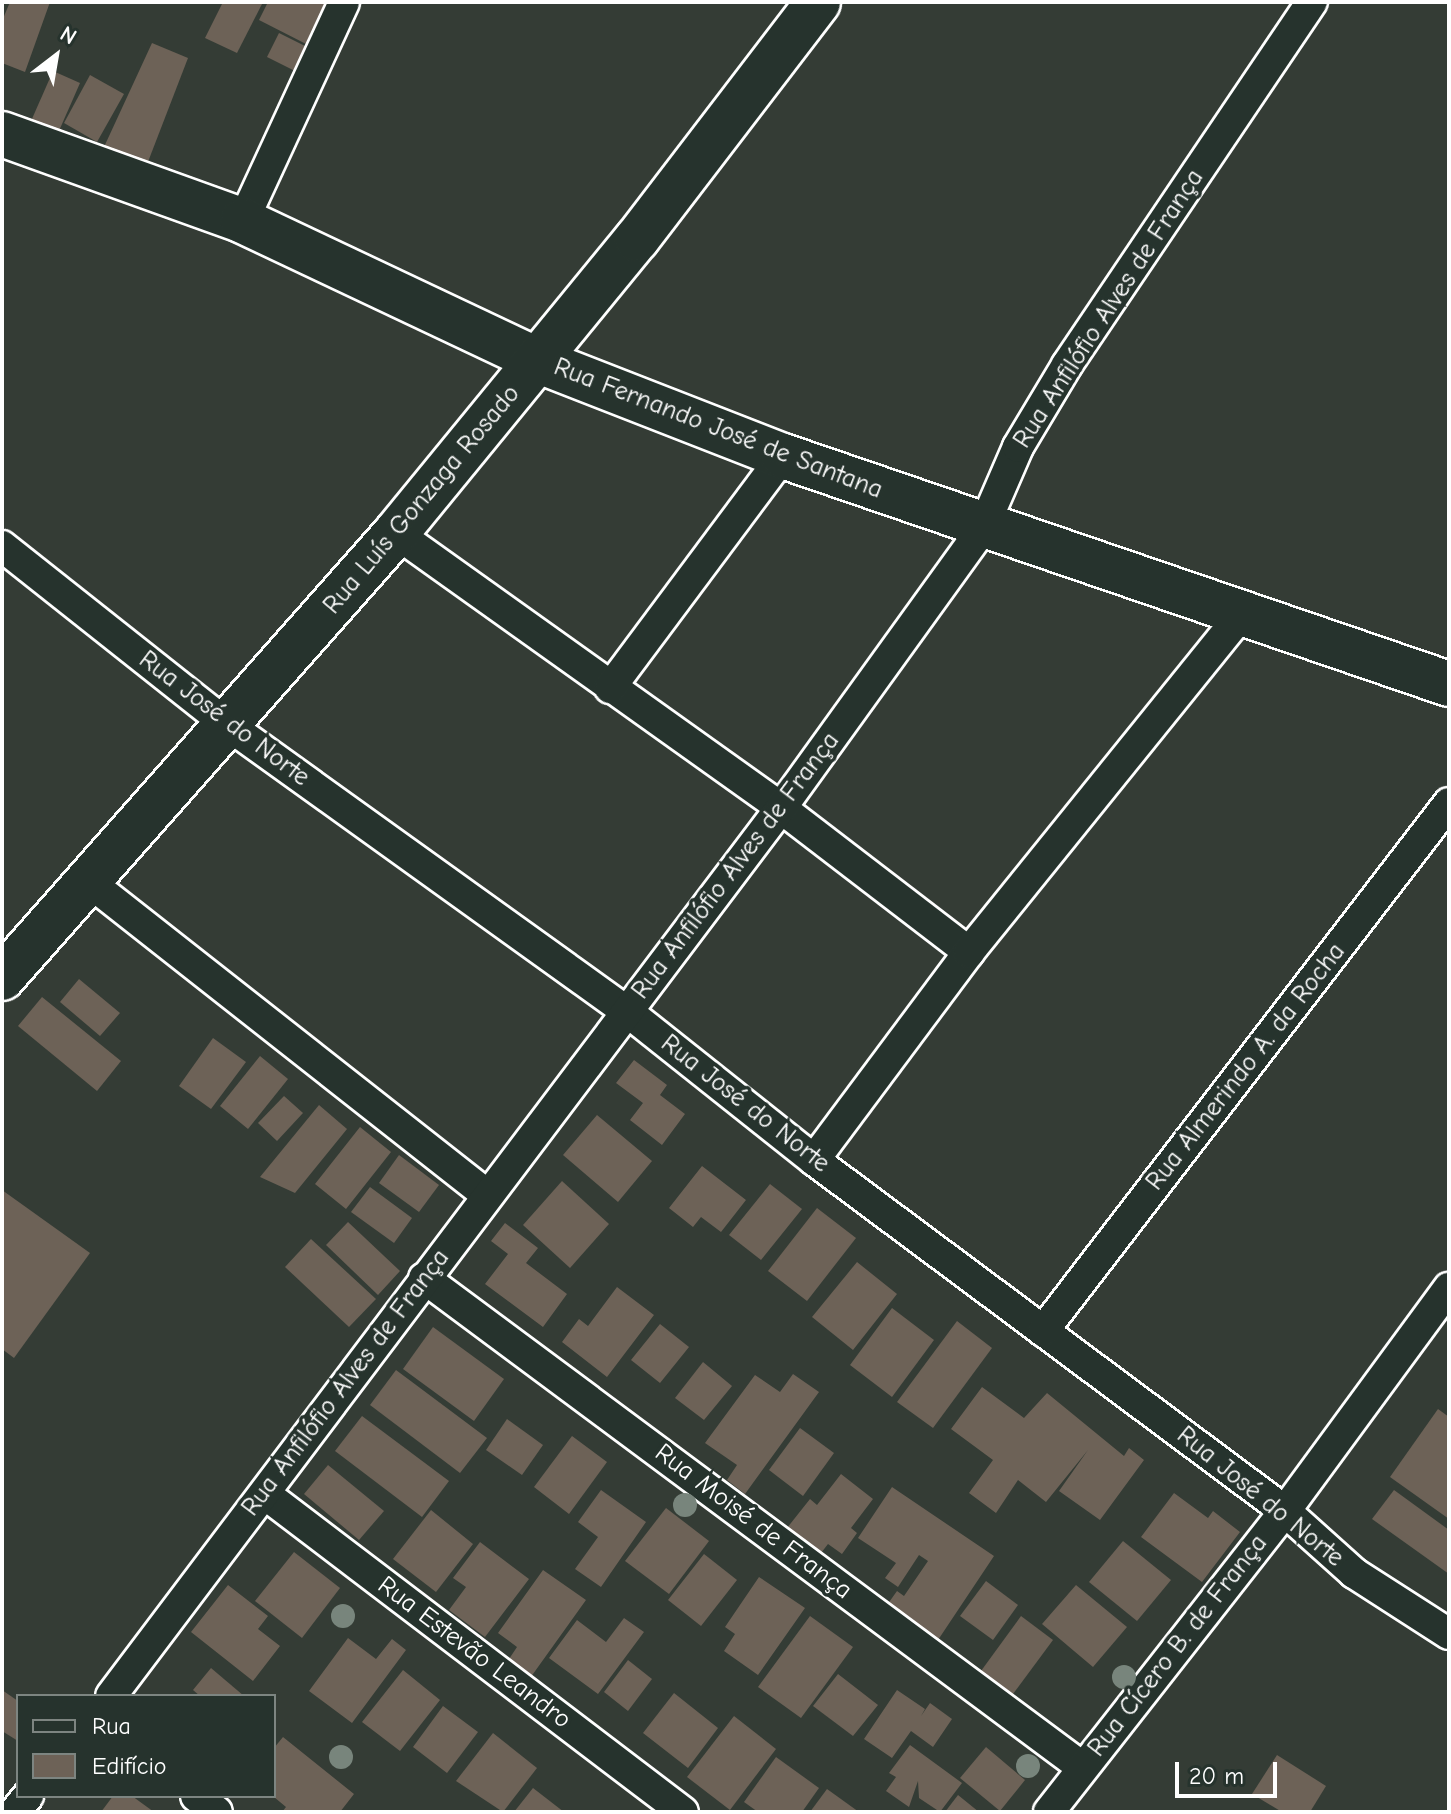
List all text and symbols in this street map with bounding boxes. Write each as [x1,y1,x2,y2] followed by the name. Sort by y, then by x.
[16,16,96,96] north arrow
[56,21,81,50] text: N
[1007,164,1211,454] street label: Rua Anfilófio Alves de França
[549,352,887,506] street label: Rua Fernando José de Santana
[317,379,527,621] street label: Rua Luís Gonzaga Rosado
[132,645,316,793] street label: Rua José do Norte
[625,726,847,1006] street label: Rua Anfilófio Alves de França
[1140,937,1352,1197] street label: Rua Almerindo A. da Rocha
[654,1028,836,1180] street label: Rua José do Norte
[235,1243,457,1523] street label: Rua Anfilófio Alves de França
[1170,1420,1350,1574] street label: Rua José do Norte
[648,1438,858,1606] street label: Rua Moisé de França
[1082,1529,1274,1763] street label: Rua Cícero B. de França
[371,1570,577,1736] street label: Rua Estevão Leandro
[16,1694,276,1798] legend
[92,1712,131,1740] text: Rua
[1179,1746,1281,1796] scale bar
[92,1752,167,1780] text: Edifício
[1189,1762,1244,1790] text: 20 m

